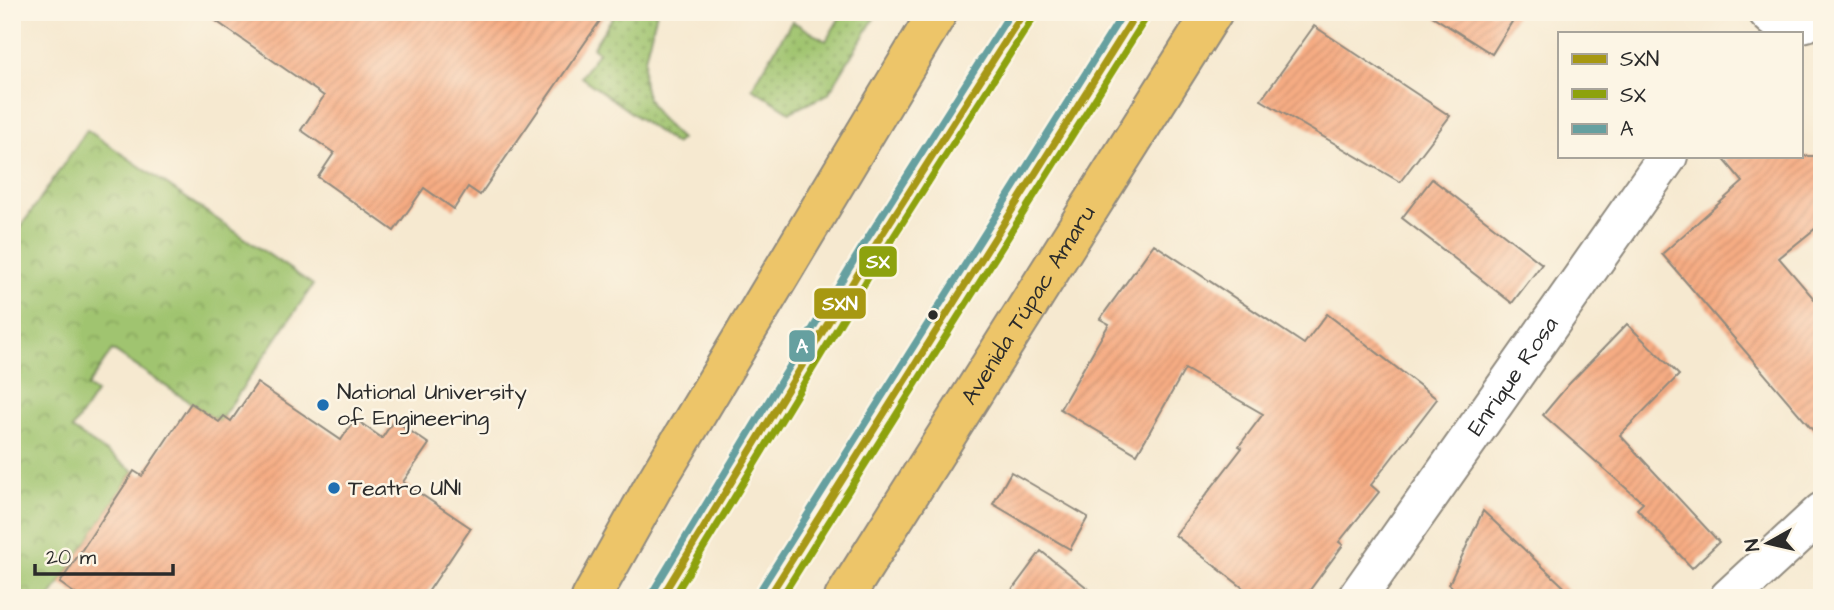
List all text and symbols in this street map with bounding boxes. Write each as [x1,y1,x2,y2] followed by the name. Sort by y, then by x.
[1558,32,1802,158] legend
[1620,45,1659,74] text: SXN
[1620,81,1646,110] text: SX
[1620,115,1634,144] text: A
[954,199,1103,411] street label: Avenida Túpac Amaru
[858,245,898,278] line badge: SX
[865,249,890,276] text: SX
[813,287,867,320] line badge: SXN
[821,291,858,318] text: SXN
[926,308,940,322] unlabelled marker
[1460,310,1566,442] street label: Enrique Rosa
[788,329,816,363] line badge: A
[796,334,809,361] text: A
[337,376,527,435] place label: National University of Engineering
[315,397,331,413] marker: National University of Engineering
[348,472,461,504] place label: Teatro UNI
[326,480,342,496] marker: Teatro UNI
[1732,508,1802,578] north arrow
[35,533,173,577] scale bar
[1738,537,1767,553] text: N
[46,543,97,572] text: 20 m

